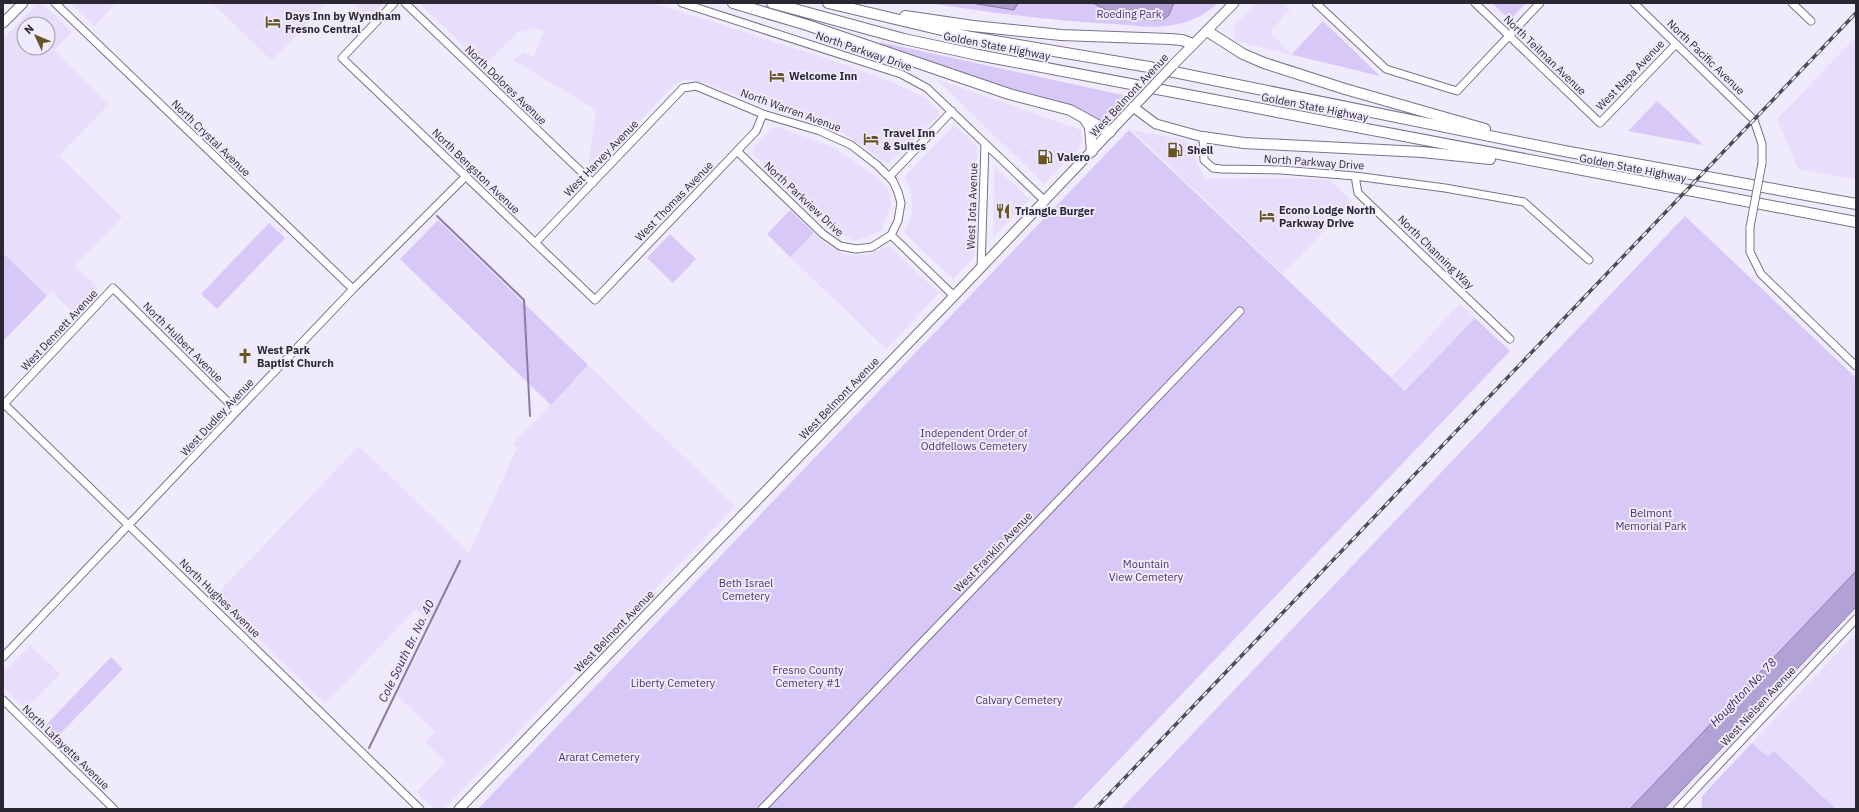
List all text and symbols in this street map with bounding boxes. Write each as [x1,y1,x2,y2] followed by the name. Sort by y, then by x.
[1096,7,1162,21] park label: Roeding Park
[285,9,401,36] place label: Days Inn by Wyndham Fresno Central
[1501,12,1589,98] street label: North Teilman Avenue
[264,13,282,31] hotel icon: Days Inn by Wyndham Fresno Central
[16,16,56,56] north arrow
[1664,16,1748,98] street label: North Pacific Avenue
[21,21,37,37] text: N
[814,28,914,74] street label: North Parkway Drive
[942,29,1052,63] street label: Golden State Highway
[1593,37,1667,113] street label: West Napa Avenue
[462,42,550,128] street label: North Dolores Avenue
[1087,50,1171,140] street label: West Belmont Avenue
[768,67,786,85] hotel icon: Welcome Inn
[789,69,857,83] place label: Welcome Inn
[739,85,843,135] street label: North Warren Avenue
[1260,90,1370,124] street label: Golden State Highway
[169,97,253,179] street label: North Crystal Avenue
[561,117,641,199] street label: West Harvey Avenue
[429,125,523,217] street label: North Bengston Avenue
[883,126,935,153] place label: Travel Inn & Suites
[862,130,880,148] hotel icon: Travel Inn & Suites
[1166,141,1184,159] fuel station icon: Shell
[1187,143,1214,157] place label: Shell
[1036,148,1054,166] fuel station icon: Valero
[1057,150,1090,164] place label: Valero
[1578,151,1688,185] street label: Golden State Highway
[1263,152,1365,172] street label: North Parkway Drive
[632,158,716,244] street label: West Thomas Avenue
[761,159,847,239] street label: North Parkview Drive
[963,162,981,250] street label: West Iota Avenue
[994,202,1012,220] restaurant icon: Triangle Burger
[1279,203,1376,230] place label: Econo Lodge North Parkway Drive
[1015,204,1095,218] place label: Triangle Burger
[1258,207,1276,225] hotel icon: Econo Lodge North Parkway Drive
[1395,212,1477,292] street label: North Channing Way
[18,286,100,374] street label: West Dennett Avenue
[140,299,226,385] street label: North Hulbert Avenue
[257,343,334,370] place label: West Park Baptist Church
[236,347,254,365] church icon: West Park Baptist Church
[796,354,882,442] street label: West Belmont Avenue
[177,375,257,459] street label: West Dudley Avenue
[920,426,1028,453] park label: Independent Order of Oddfellows Cemetery
[1615,506,1687,533] park label: Belmont Memorial Park
[951,509,1035,595] street label: West Franklin Avenue
[176,556,264,640] street label: North Hughes Avenue
[1109,557,1184,584] park label: Mountain View Cemetery
[719,576,773,603] park label: Beth Israel Cemetery
[571,587,657,675] street label: West Belmont Avenue
[375,597,437,705] water label: Cole South Br. No. 40
[1707,655,1779,729] water label: Houghton No. 78
[772,663,844,690] park label: Fresno County Cemetery #1
[1717,663,1799,749] street label: West Nielsen Avenue
[631,676,716,690] park label: Liberty Cemetery
[975,693,1063,707] park label: Calvary Cemetery
[19,702,113,792] street label: North Lafayette Avenue
[558,750,640,764] park label: Ararat Cemetery

